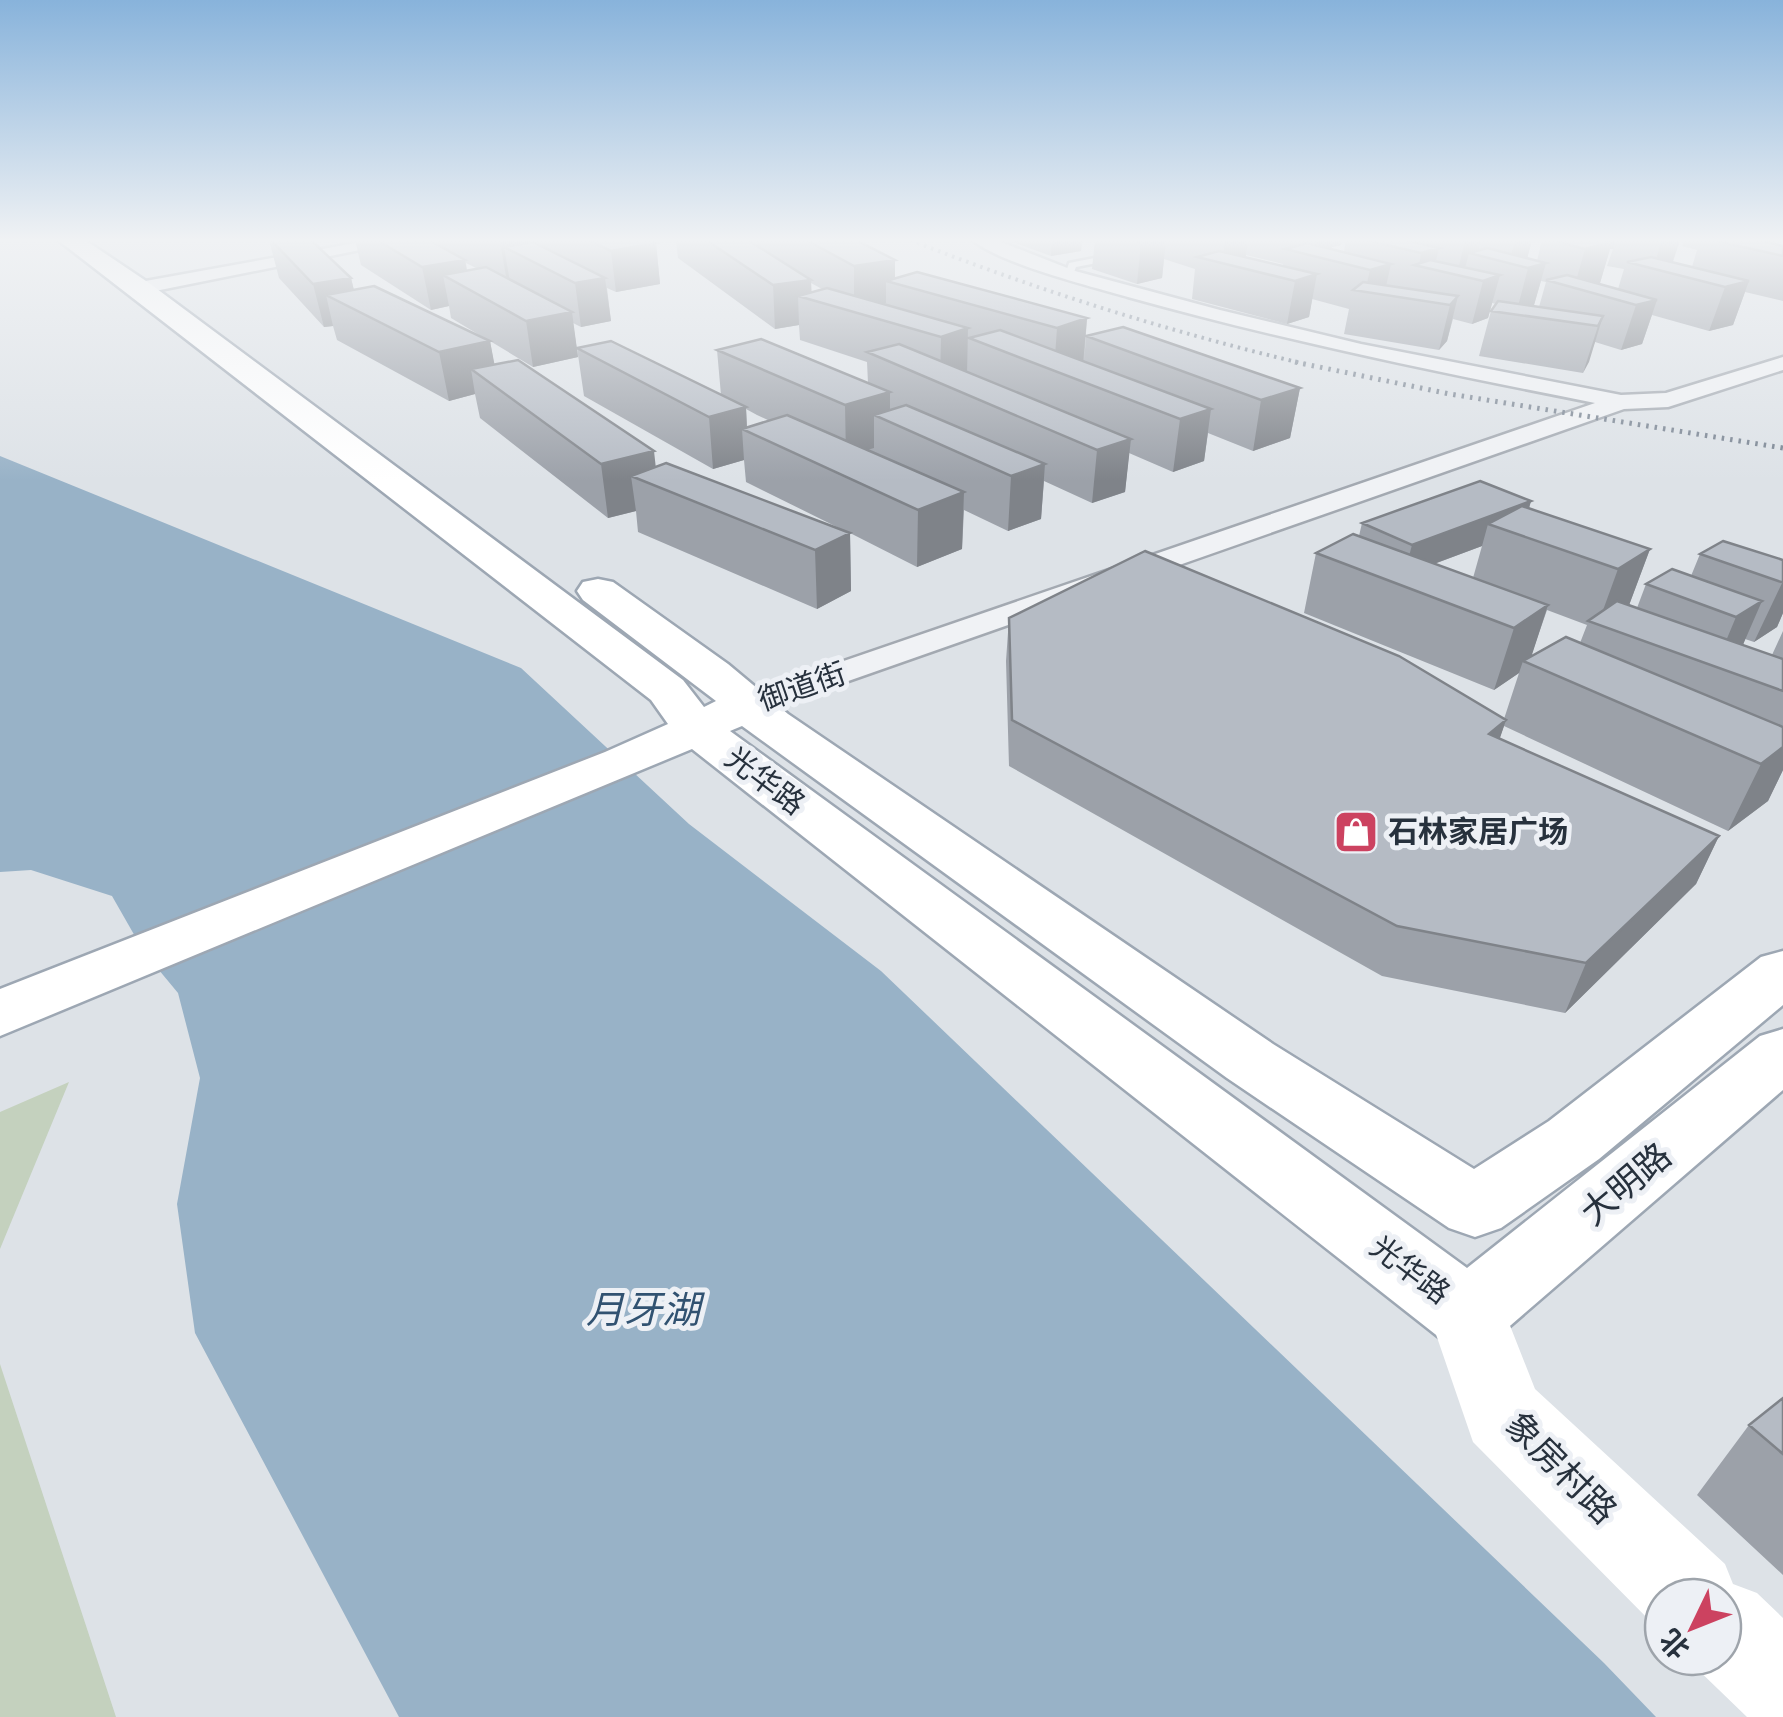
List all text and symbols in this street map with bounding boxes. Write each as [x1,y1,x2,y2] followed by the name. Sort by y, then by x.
[753,654,850,719] street label: 御道街
[718,739,812,822] street label: 光华路
[1333,809,1379,855] shop icon: 石林家居广场
[1388,813,1568,850] place label: 石林家居广场
[1572,1134,1680,1234] street label: 大明路
[1363,1228,1457,1311] street label: 光华路
[586,1287,705,1333] water label: 月牙湖
[1497,1404,1625,1532] street label: 象房村路
[1643,1577,1743,1677] north arrow
[1653,1622,1697,1666] text: 北

